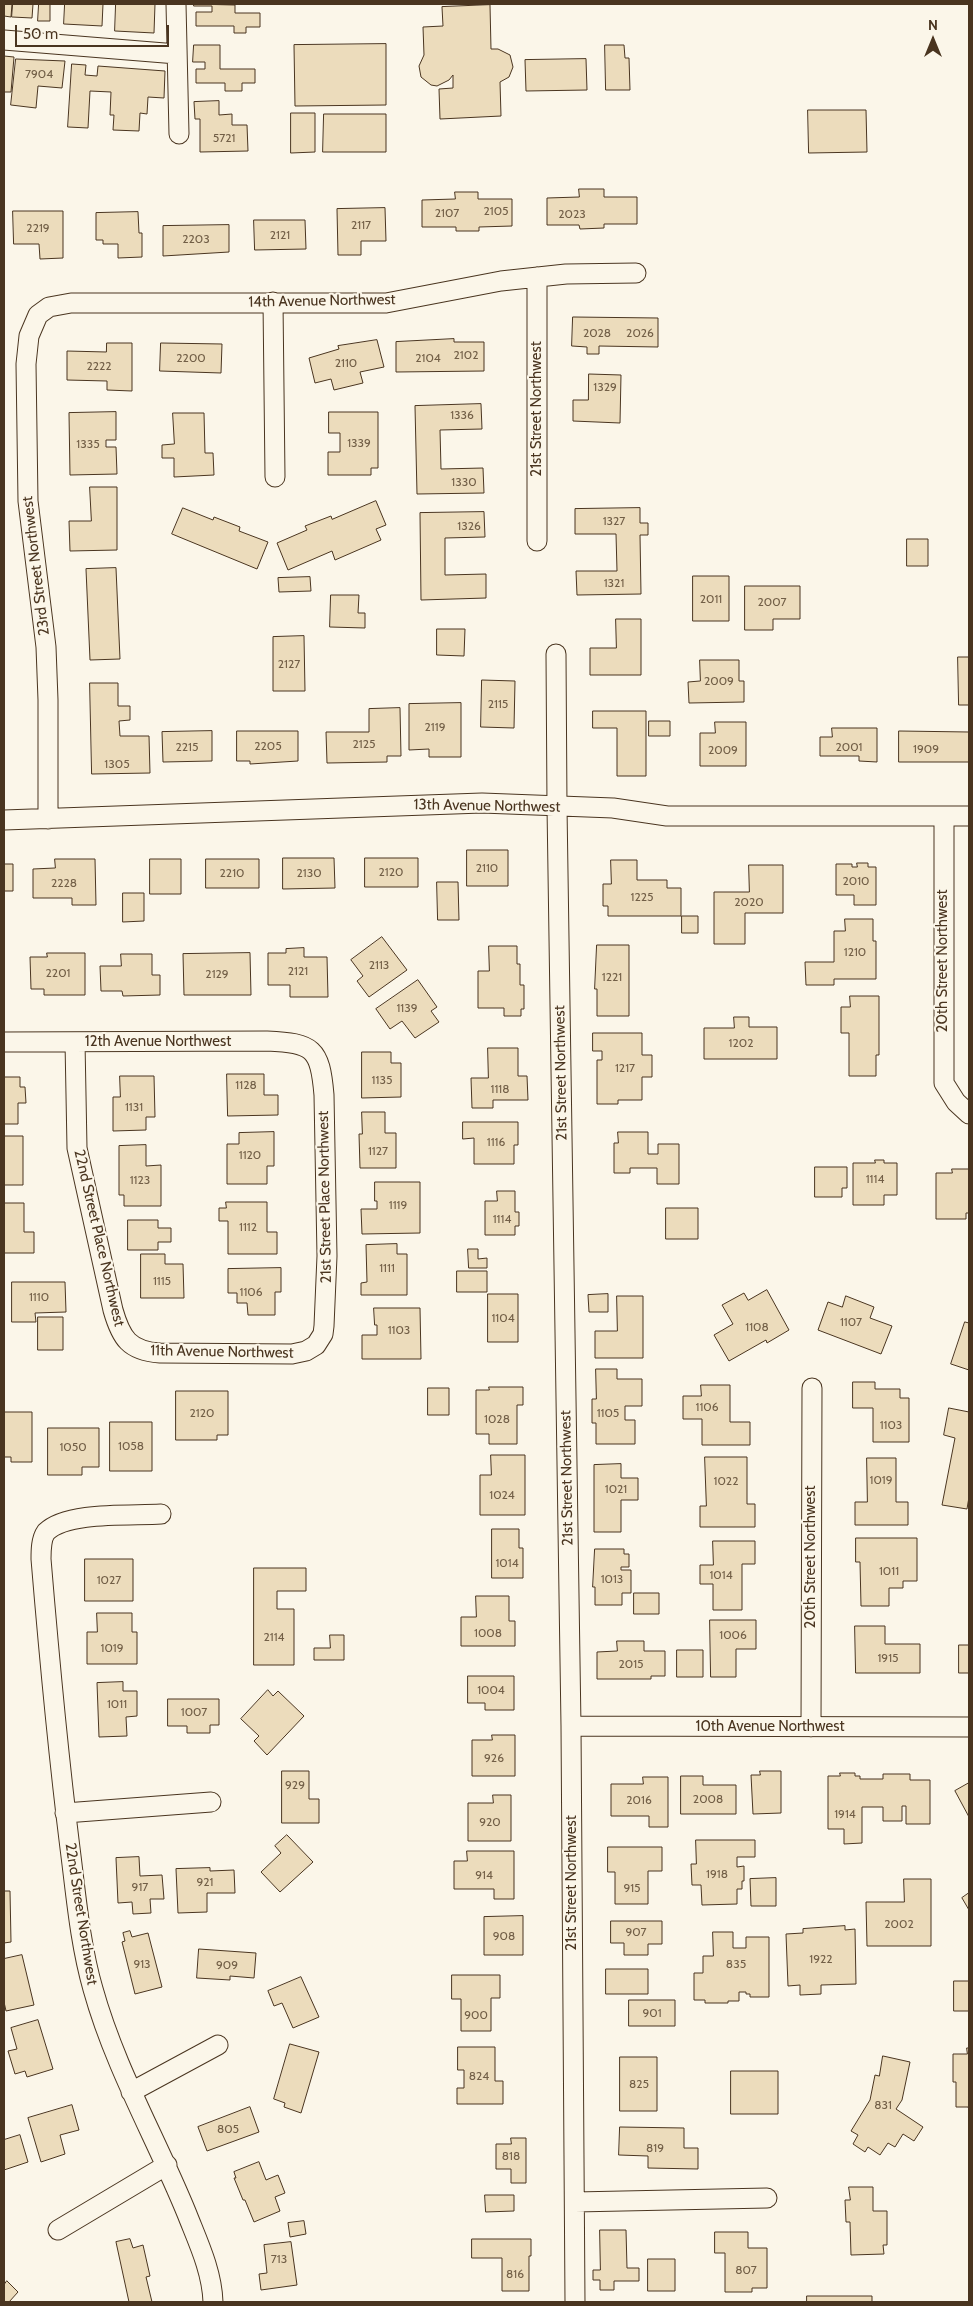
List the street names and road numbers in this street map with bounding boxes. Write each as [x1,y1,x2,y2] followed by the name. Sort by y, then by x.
[248,291,396,311] street label: 14th Avenue Northwest
[528,341,546,477] street label: 21st Street Northwest
[19,495,53,637] street label: 23rd Street Northwest
[414,796,560,816] street label: 13th Avenue Northwest
[934,890,952,1032] street label: 20th Street Northwest
[551,1005,571,1141] street label: 21st Street Northwest
[85,1033,231,1051] street label: 12th Avenue Northwest
[314,1111,336,1283] street label: 21st Street Place Northwest
[70,1148,128,1328] street label: 22nd Street Place Northwest
[150,1342,294,1362] street label: 11th Avenue Northwest
[557,1410,577,1546] street label: 21st Street Northwest
[802,1486,820,1628] street label: 20th Street Northwest
[695,1718,845,1736] street label: 10th Avenue Northwest
[563,1815,581,1951] street label: 21st Street Northwest
[61,1842,101,1986] street label: 22nd Street Northwest

